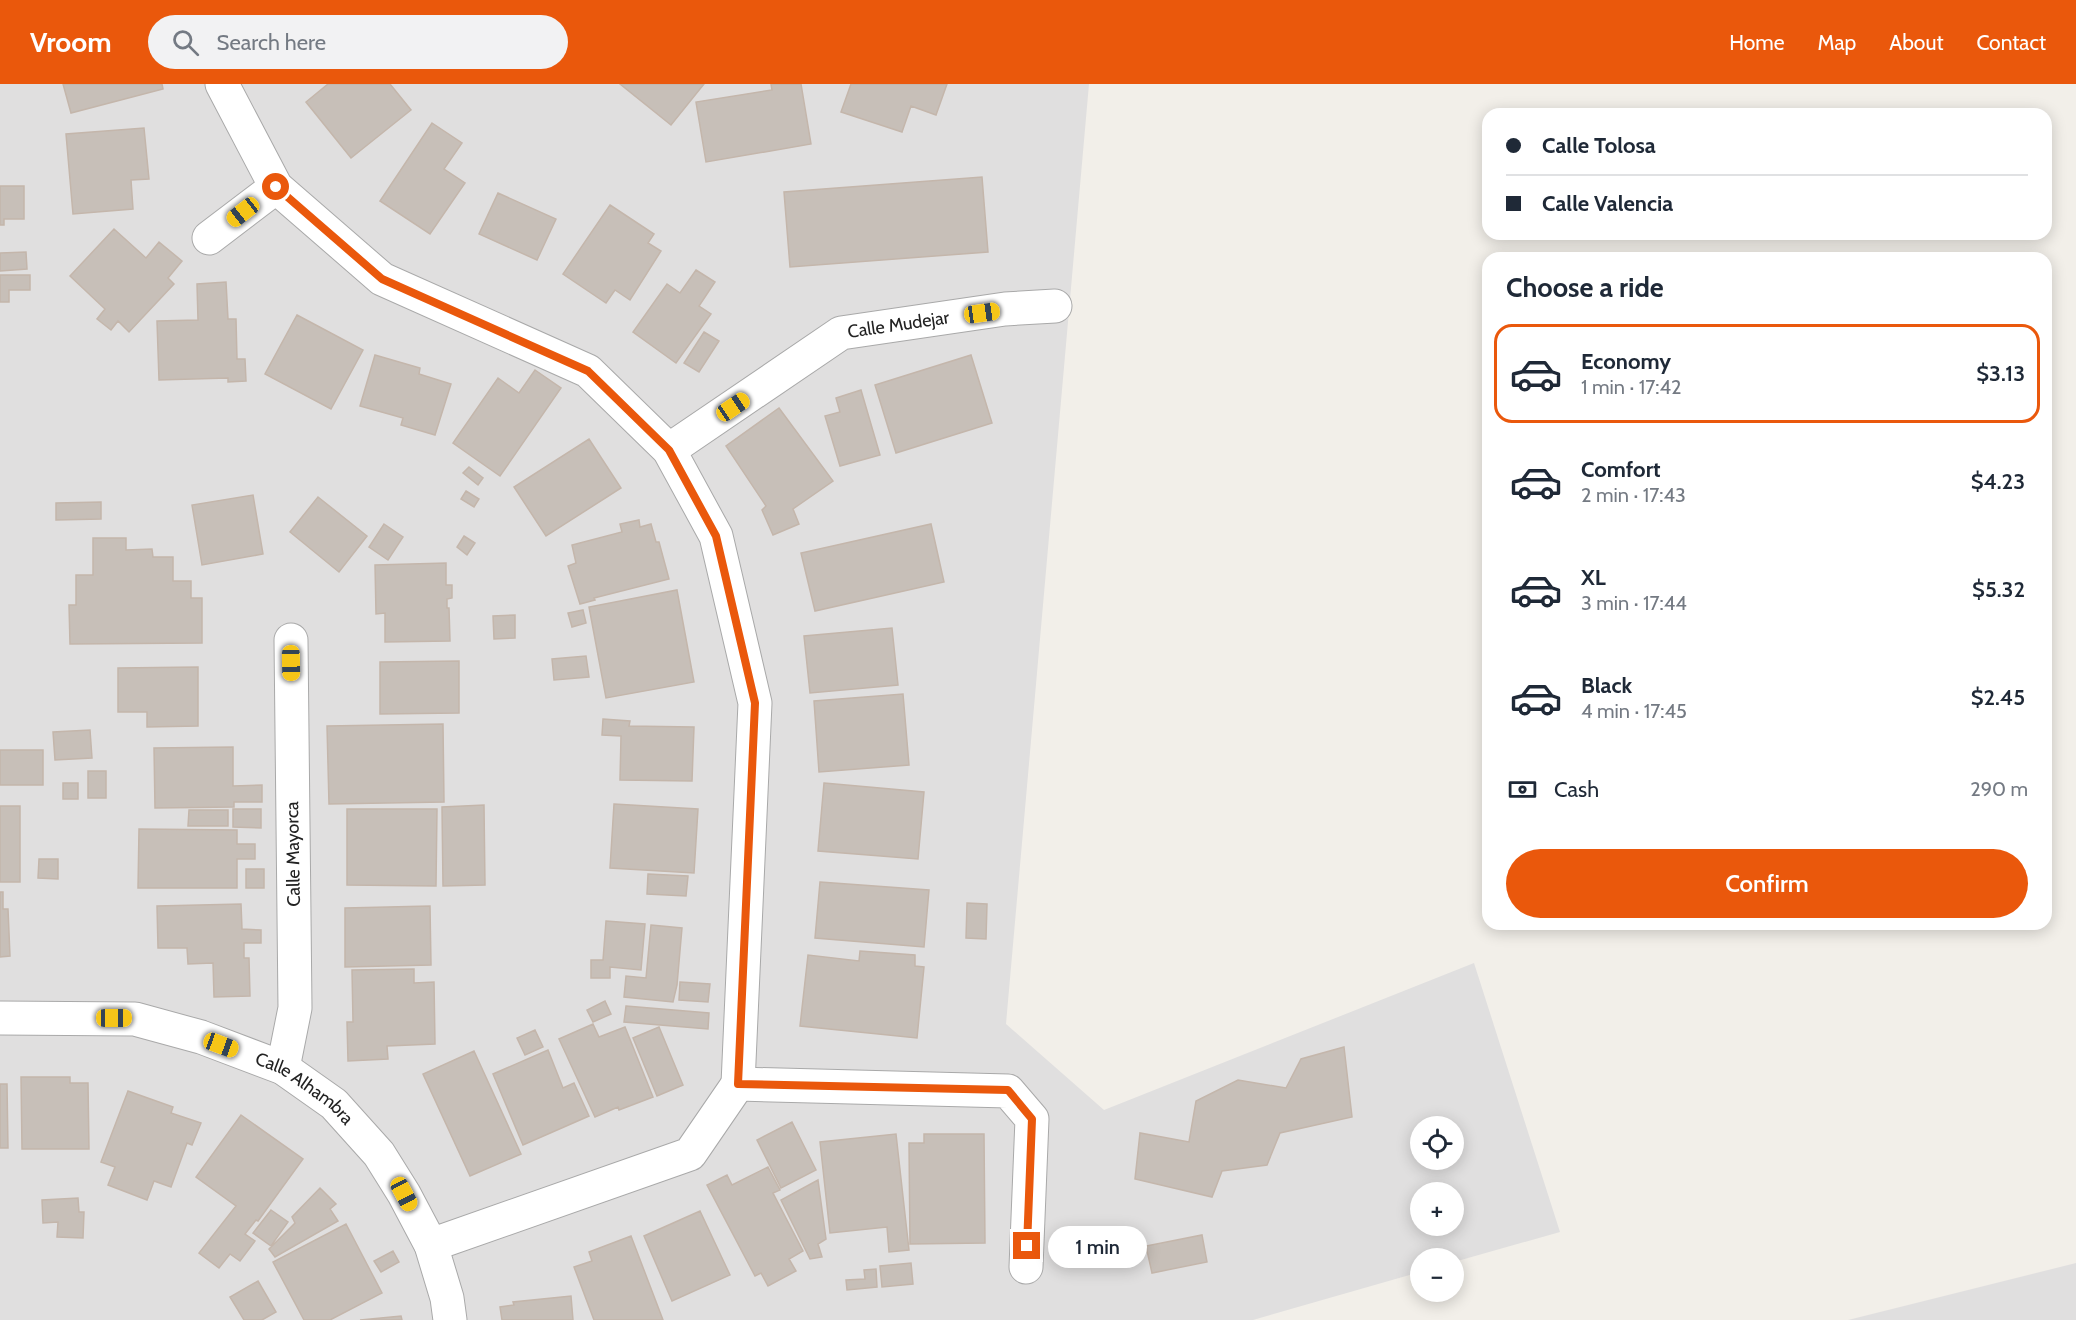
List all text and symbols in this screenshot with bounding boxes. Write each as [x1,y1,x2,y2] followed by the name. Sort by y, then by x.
[148,15,568,69] search box
[30,25,112,59] text: Vroom
[169,26,202,59] icon: search
[217,29,326,56] text: Search here
[1729,30,1785,55] text: Home
[1818,30,1856,55] text: Map
[1889,30,1943,55] text: About
[1976,30,2046,55] text: Contact
[1542,132,1656,159] text: Calle Tolosa
[262,173,289,200] route start
[1542,190,1673,217] text: Calle Valencia
[223,194,263,230] car
[1506,271,1664,304] text: Choose a ride
[963,302,1001,324] car
[846,306,951,343] street label: Calle Mudejar
[1509,347,1563,401] icon: car
[1581,348,1671,375] text: Economy
[1976,360,2025,387] text: $3.13
[1581,375,1682,399] text: 1 min · 17:42
[713,389,753,425] car
[1509,455,1563,509] icon: car
[1581,456,1660,483] text: Comfort
[1971,468,2025,495] text: $4.23
[1581,483,1686,507] text: 2 min · 17:43
[1509,563,1563,617] icon: car
[1581,564,1606,591] text: XL
[1972,576,2025,603] text: $5.32
[1581,591,1687,615] text: 3 min · 17:44
[282,645,300,681] car
[1509,671,1563,725] icon: car
[1581,672,1632,699] text: Black
[1971,684,2025,711] text: $2.45
[1581,699,1687,723] text: 4 min · 17:45
[1506,773,1539,806] icon: cash
[1554,776,1599,803] text: Cash
[1970,777,2028,801] text: 290 m
[281,801,305,907] street label: Calle Mayorca
[1506,849,2028,918] button: Confirm
[96,1009,132,1027] car
[201,1030,241,1060] car
[252,1048,358,1129] street label: Calle Alhambra
[1410,1116,1464,1302] map controls
[1410,1116,1464,1170] button: locate
[388,1174,420,1214] car
[1410,1182,1464,1236] button: +
[1048,1225,1147,1267] callout: 1 min
[1013,1232,1040,1259] route end
[1075,1235,1120,1259] text: 1 min
[1410,1248,1464,1302] button: −

